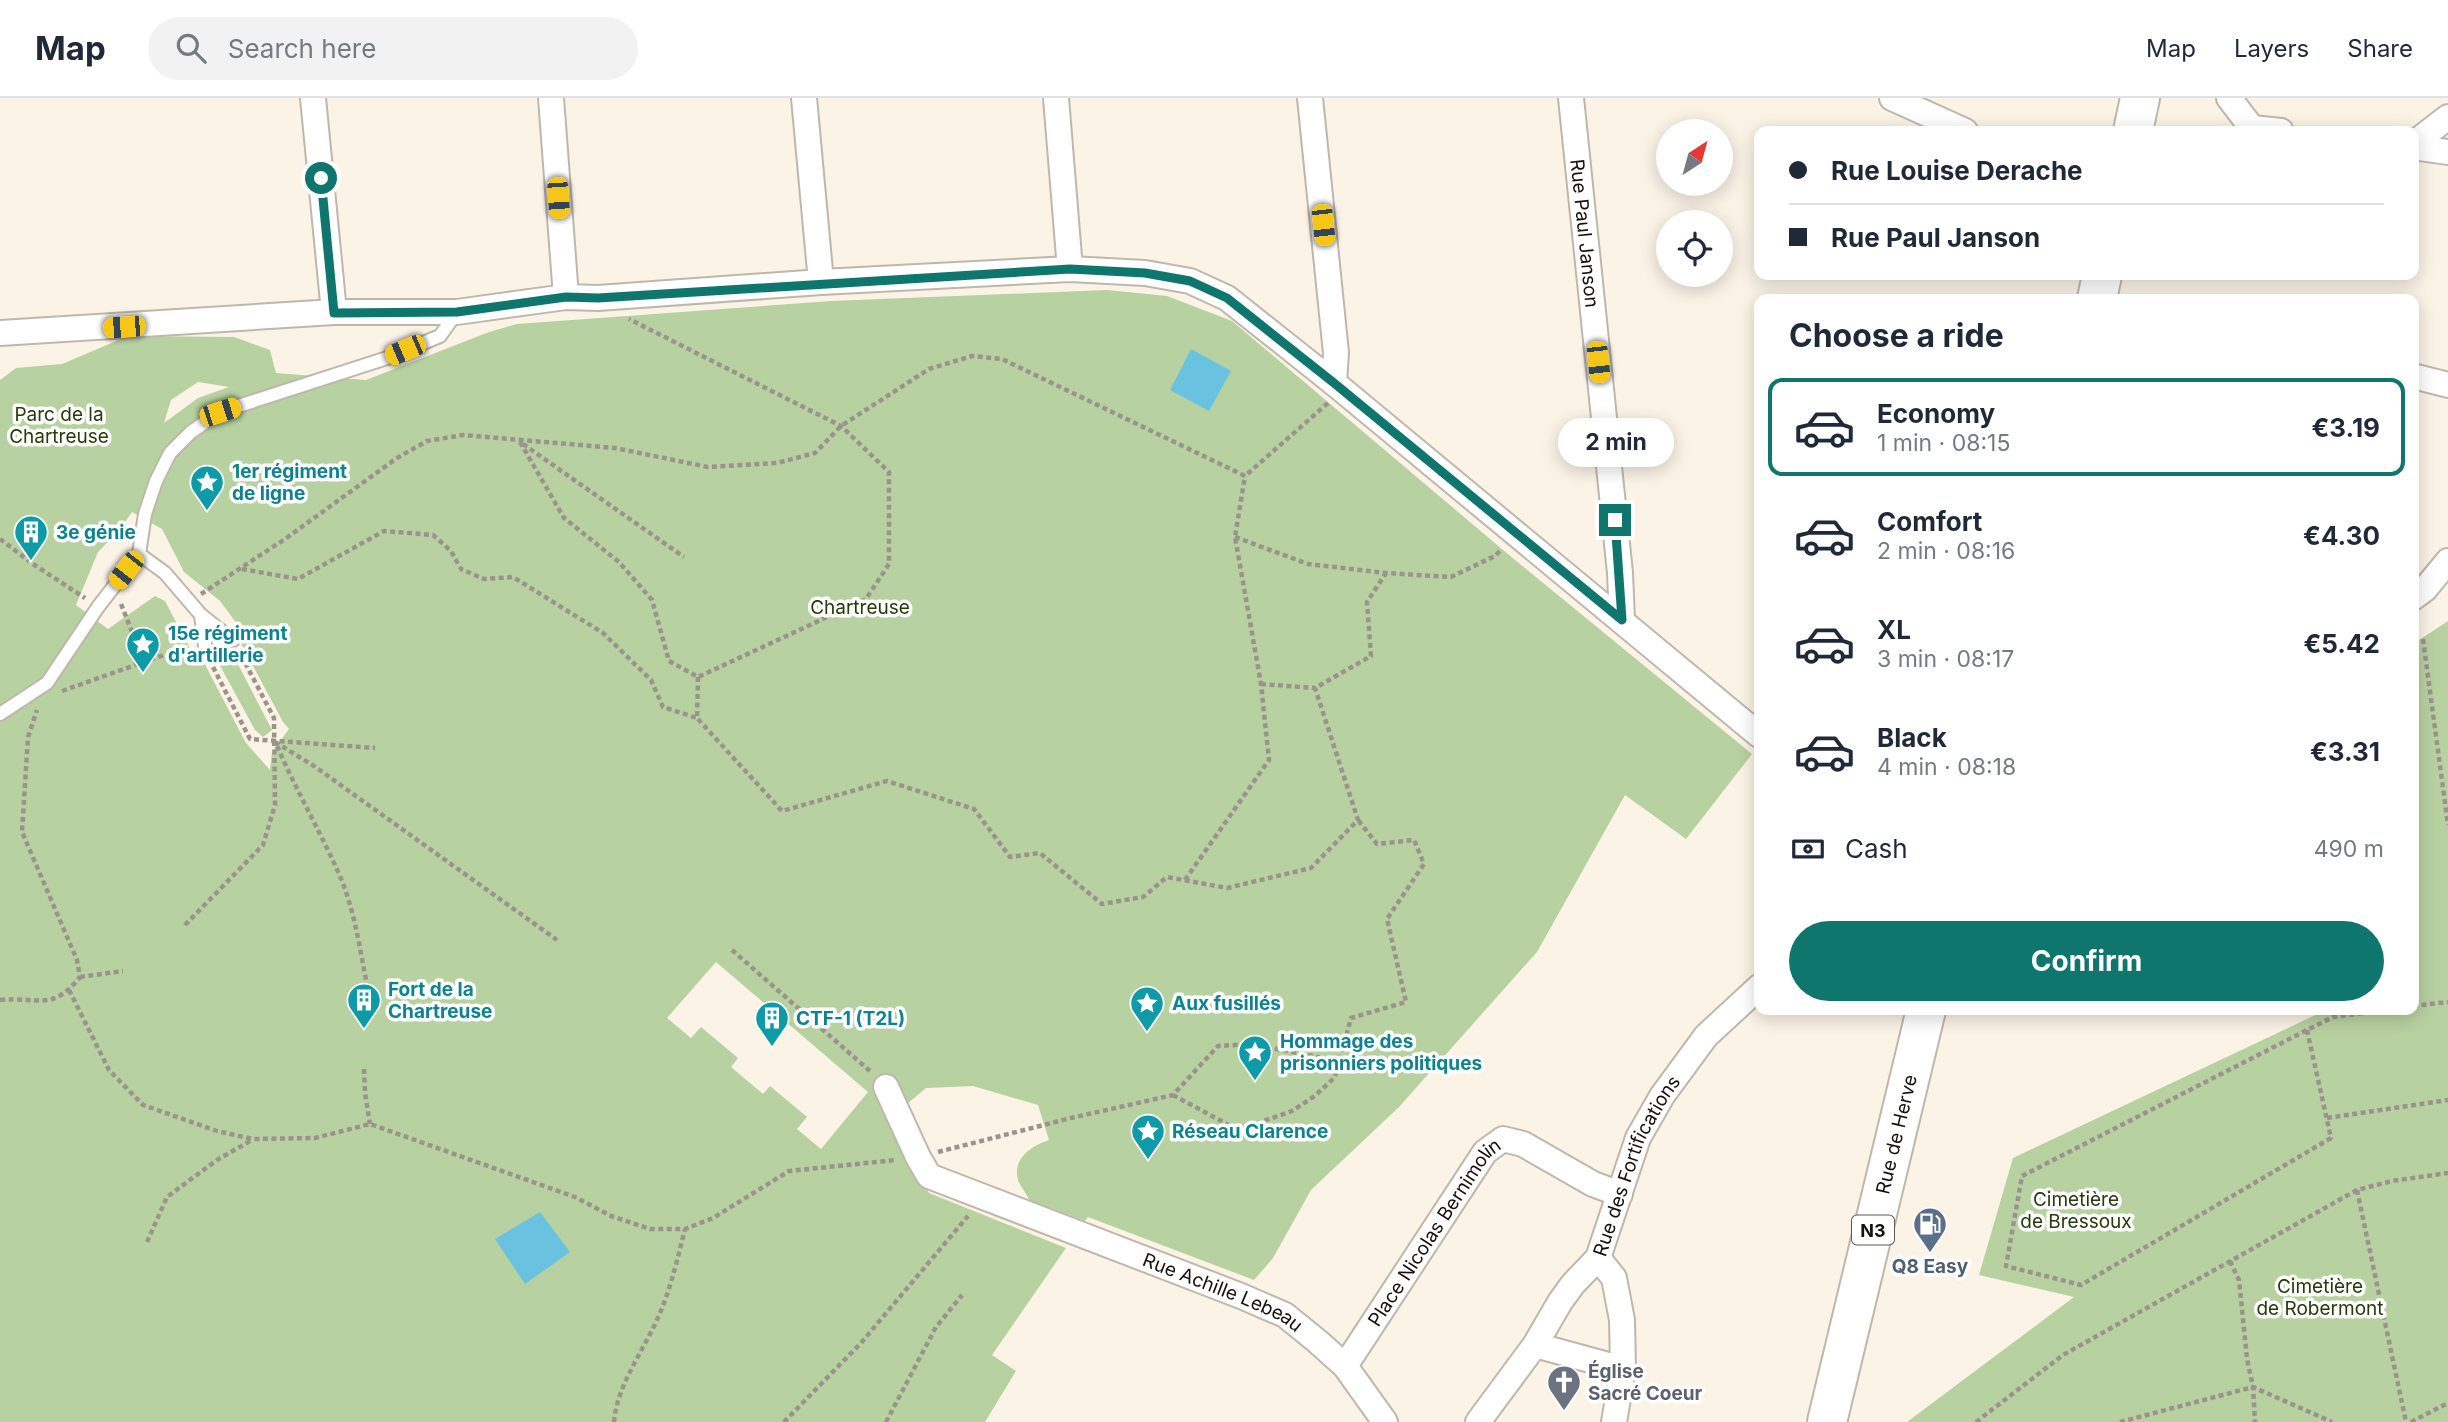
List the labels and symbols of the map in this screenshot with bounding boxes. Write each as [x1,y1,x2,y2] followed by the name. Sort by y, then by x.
[1656,119,1732,196] north arrow
[1566,158,1604,309] street label: Rue Paul Janson
[305,162,337,194] route start
[547,176,570,220] car
[1311,203,1336,247] car
[103,315,146,339] car
[382,332,429,368] car
[1586,340,1611,384] car
[197,396,244,428] car
[9,403,109,448] park label: Parc de la Chartreuse
[1557,418,1673,468] callout: 2 min
[232,460,347,505] place label: 1er régiment de ligne
[188,463,226,512] place icon: 1er régiment de ligne
[1599,504,1631,536] route end
[12,513,50,562] building icon: 3e génie
[56,521,136,544] place label: 3e génie
[105,547,148,593] car
[810,596,910,619] park label: Chartreuse
[168,622,287,667] place label: 15e régiment d'artillerie
[124,625,162,674] place icon: 15e régiment d'artillerie
[388,978,492,1023] place label: Fort de la Chartreuse
[345,981,383,1030] building icon: Fort de la Chartreuse
[1128,984,1166,1033] place icon: Aux fusillés
[1172,992,1281,1015] place label: Aux fusillés
[753,999,791,1048] building icon: CTF-1 (T2L)
[796,1007,905,1030] place label: CTF-1 (T2L)
[1280,1030,1482,1075] place label: Hommage des prisonniers politiques
[1236,1033,1274,1082] place icon: Hommage des prisonniers politiques
[1588,1071,1685,1259] street label: Rue des Fortifications
[1871,1072,1922,1196] street label: Rue de Herve
[1129,1112,1167,1161] place icon: Réseau Clarence
[1172,1120,1328,1143] place label: Réseau Clarence
[1363,1133,1505,1330] street label: Place Nicolas Bernimolin
[2020,1188,2132,1233] park label: Cimetière de Bressoux
[1911,1205,1949,1254] fuel station icon: Q8 Easy
[1852,1216,1894,1245] road number: N3
[1140,1248,1308,1336] street label: Rue Achille Lebeau
[1892,1255,1969,1278] place label: Q8 Easy
[2256,1275,2384,1320] park label: Cimetière de Robermont
[1588,1360,1703,1405] place label: Église Sacré Coeur
[1545,1363,1583,1412] church icon: Église Sacré Coeur

